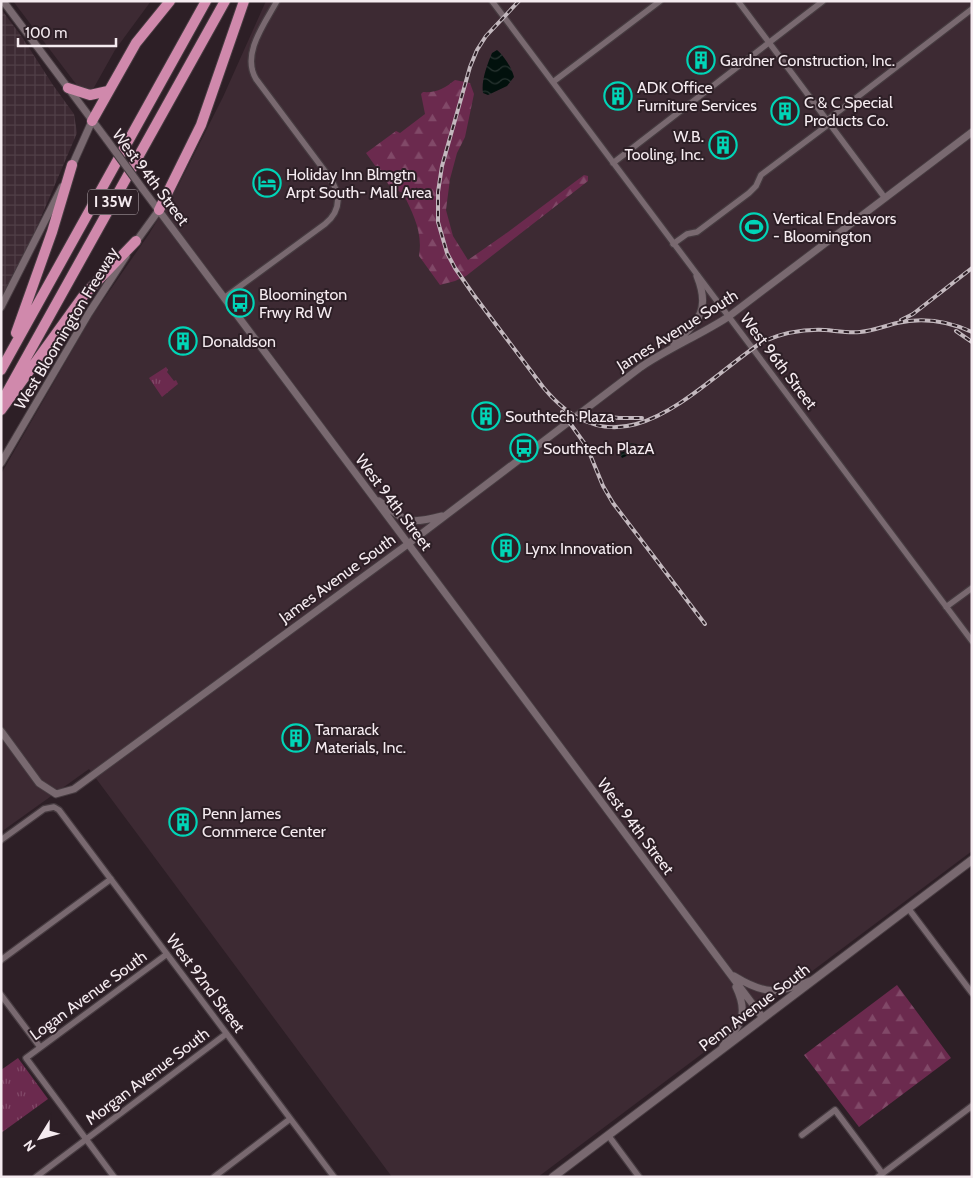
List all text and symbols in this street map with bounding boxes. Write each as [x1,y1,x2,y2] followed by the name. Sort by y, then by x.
[18,15,115,47] scale bar
[25,24,67,42] text: 100 m
[686,45,716,75] building icon: Gardner Construction, Inc.
[720,51,895,70] place label: Gardner Construction, Inc.
[637,78,757,115] place label: ADK Office Furniture Services
[603,81,633,111] building icon: ADK Office Furniture Services
[804,93,893,130] place label: C & C Special Products Co.
[770,96,800,126] building icon: C & C Special Products Co.
[108,125,193,230] street label: West 94th Street
[625,127,704,164] place label: W.B. Tooling, Inc.
[708,130,738,160] building icon: W.B. Tooling, Inc.
[286,165,432,202] place label: Holiday Inn Blmgtn Arpt South- Mall Area
[252,168,282,198] hotel icon: Holiday Inn Blmgtn Arpt South- Mall Area
[88,190,138,214] road number: I 35W
[773,209,897,246] place label: Vertical Endeavors - Bloomington
[739,212,769,242] sports icon: Vertical Endeavors - Bloomington
[10,244,122,413] street label: West Bloomington Freeway
[259,285,347,322] place label: Bloomington Frwy Rd W
[612,286,741,376] street label: James Avenue South
[225,288,255,318] bus stop icon: Bloomington Frwy Rd W
[736,310,821,414] street label: West 96th Street
[168,326,198,356] building icon: Donaldson
[202,332,276,351] place label: Donaldson
[471,401,501,431] building icon: Southtech Plaza
[505,407,615,426] place label: Southtech Plaza
[509,433,539,463] bus stop icon: Southtech PlazA
[543,439,655,458] place label: Southtech PlazA
[351,450,436,555] street label: West 94th Street
[275,530,399,628] street label: James Avenue South
[491,533,521,563] building icon: Lynx Innovation
[525,539,632,558] place label: Lynx Innovation
[315,720,406,757] place label: Tamarack Materials, Inc.
[281,723,311,753] building icon: Tamarack Materials, Inc.
[593,774,678,879] street label: West 94th Street
[202,804,327,841] place label: Penn James Commerce Center
[168,807,198,837] building icon: Penn James Commerce Center
[162,930,249,1037] street label: West 92nd Street
[26,947,150,1044] street label: Logan Avenue South
[695,960,813,1055] street label: Penn Avenue South
[82,1024,213,1129] street label: Morgan Avenue South
[15,1113,65,1163] north arrow
[19,1136,40,1155] text: N

